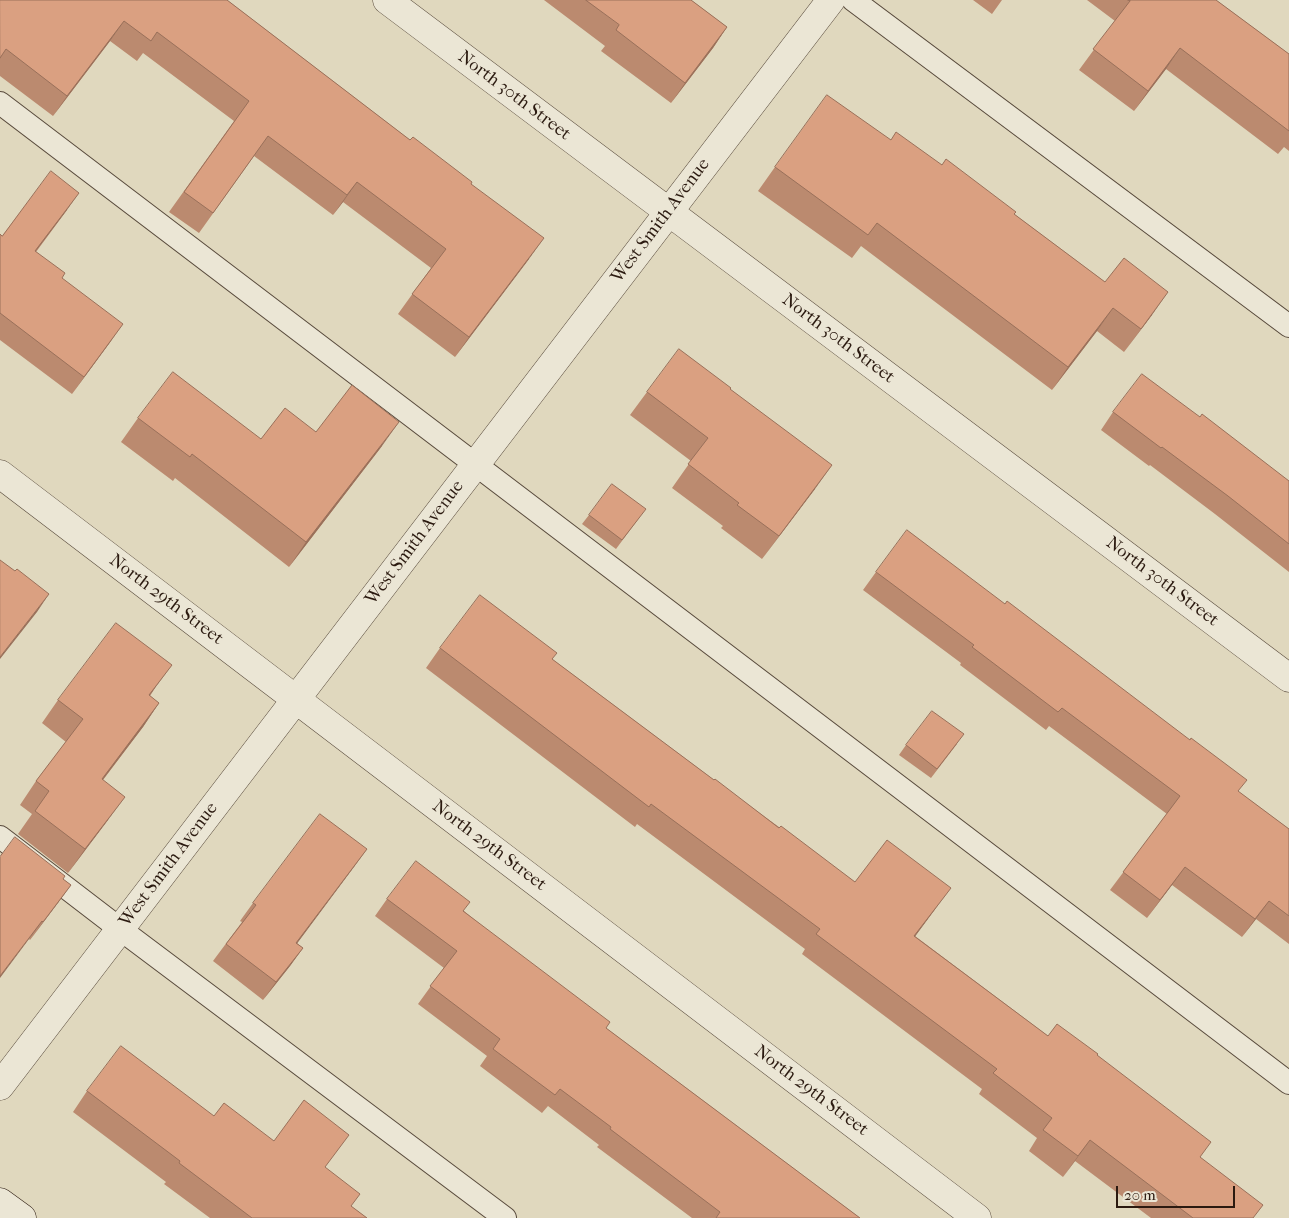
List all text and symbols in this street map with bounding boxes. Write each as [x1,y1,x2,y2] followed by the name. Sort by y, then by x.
[453,47,575,145] street label: North 30th Street
[607,154,715,288] street label: West Smith Avenue
[777,290,899,388] street label: North 30th Street
[361,476,469,610] street label: West Smith Avenue
[1101,533,1223,631] street label: North 30th Street
[105,550,227,650] street label: North 29th Street
[428,796,550,896] street label: North 29th Street
[115,798,223,932] street label: West Smith Avenue
[750,1041,872,1141] street label: North 29th Street
[1119,1176,1238,1208] scale bar
[1124,1186,1156,1204] text: 20 m

